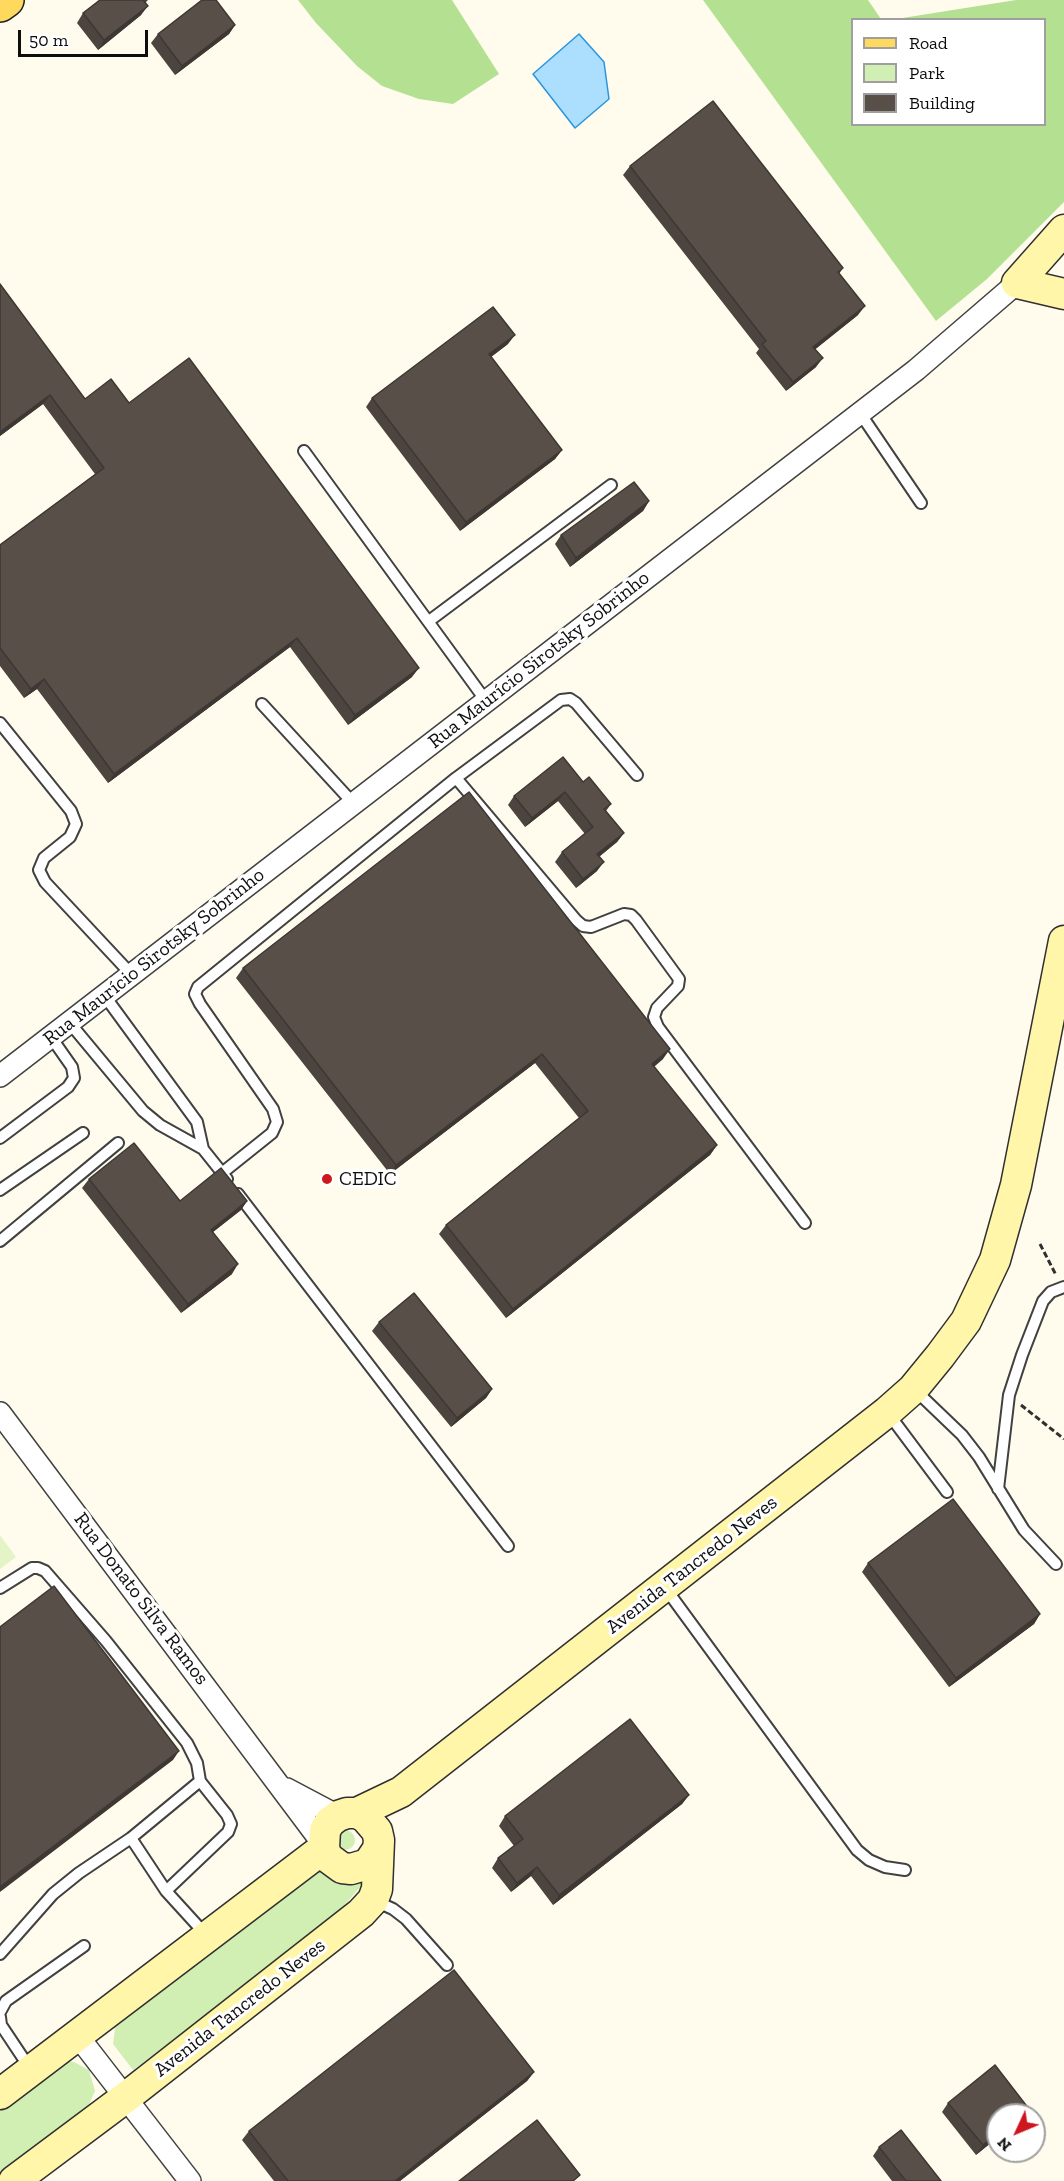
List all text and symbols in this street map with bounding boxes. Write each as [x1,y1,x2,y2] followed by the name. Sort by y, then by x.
[21,18,152,56] scale bar
[851,18,1046,126] legend
[29,29,68,51] text: 50 m
[909,32,948,54] text: Road
[909,62,945,84] text: Park
[909,92,975,114] text: Building
[423,566,655,754] street label: Rua Maurício Sirotsky Sobrinho
[38,863,270,1051] street label: Rua Maurício Sirotsky Sobrinho
[339,1167,397,1191] place label: CEDIC
[320,1172,334,1186] marker: CEDIC
[602,1491,782,1639] street label: Avenida Tancredo Neves
[68,1508,214,1690] street label: Rua Donato Silva Ramos
[150,1934,330,2082] street label: Avenida Tancredo Neves
[986,2103,1046,2163] north arrow
[993,2133,1015,2155] text: N

